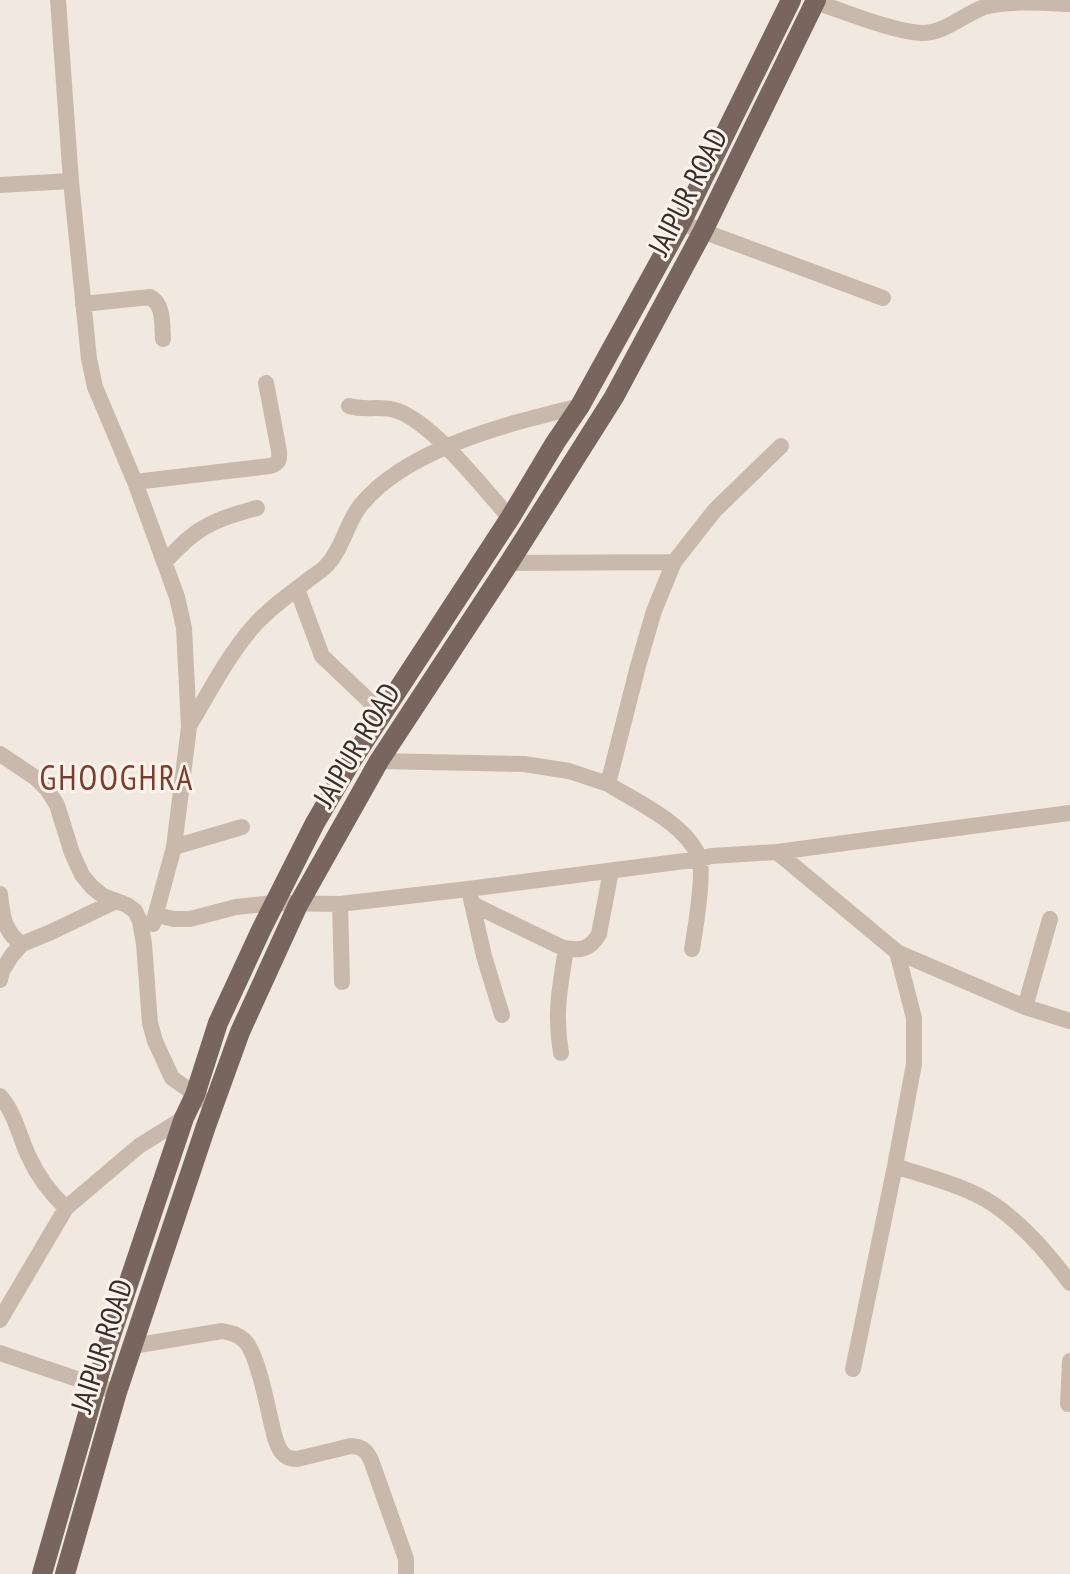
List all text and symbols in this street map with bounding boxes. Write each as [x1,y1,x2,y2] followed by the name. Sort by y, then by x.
[638,121,735,262] street label: JAIPUR ROAD
[303,675,408,814] street label: JAIPUR ROAD
[40,755,194,799] district label: GHOOGHRA
[60,1274,140,1418] street label: JAIPUR ROAD

